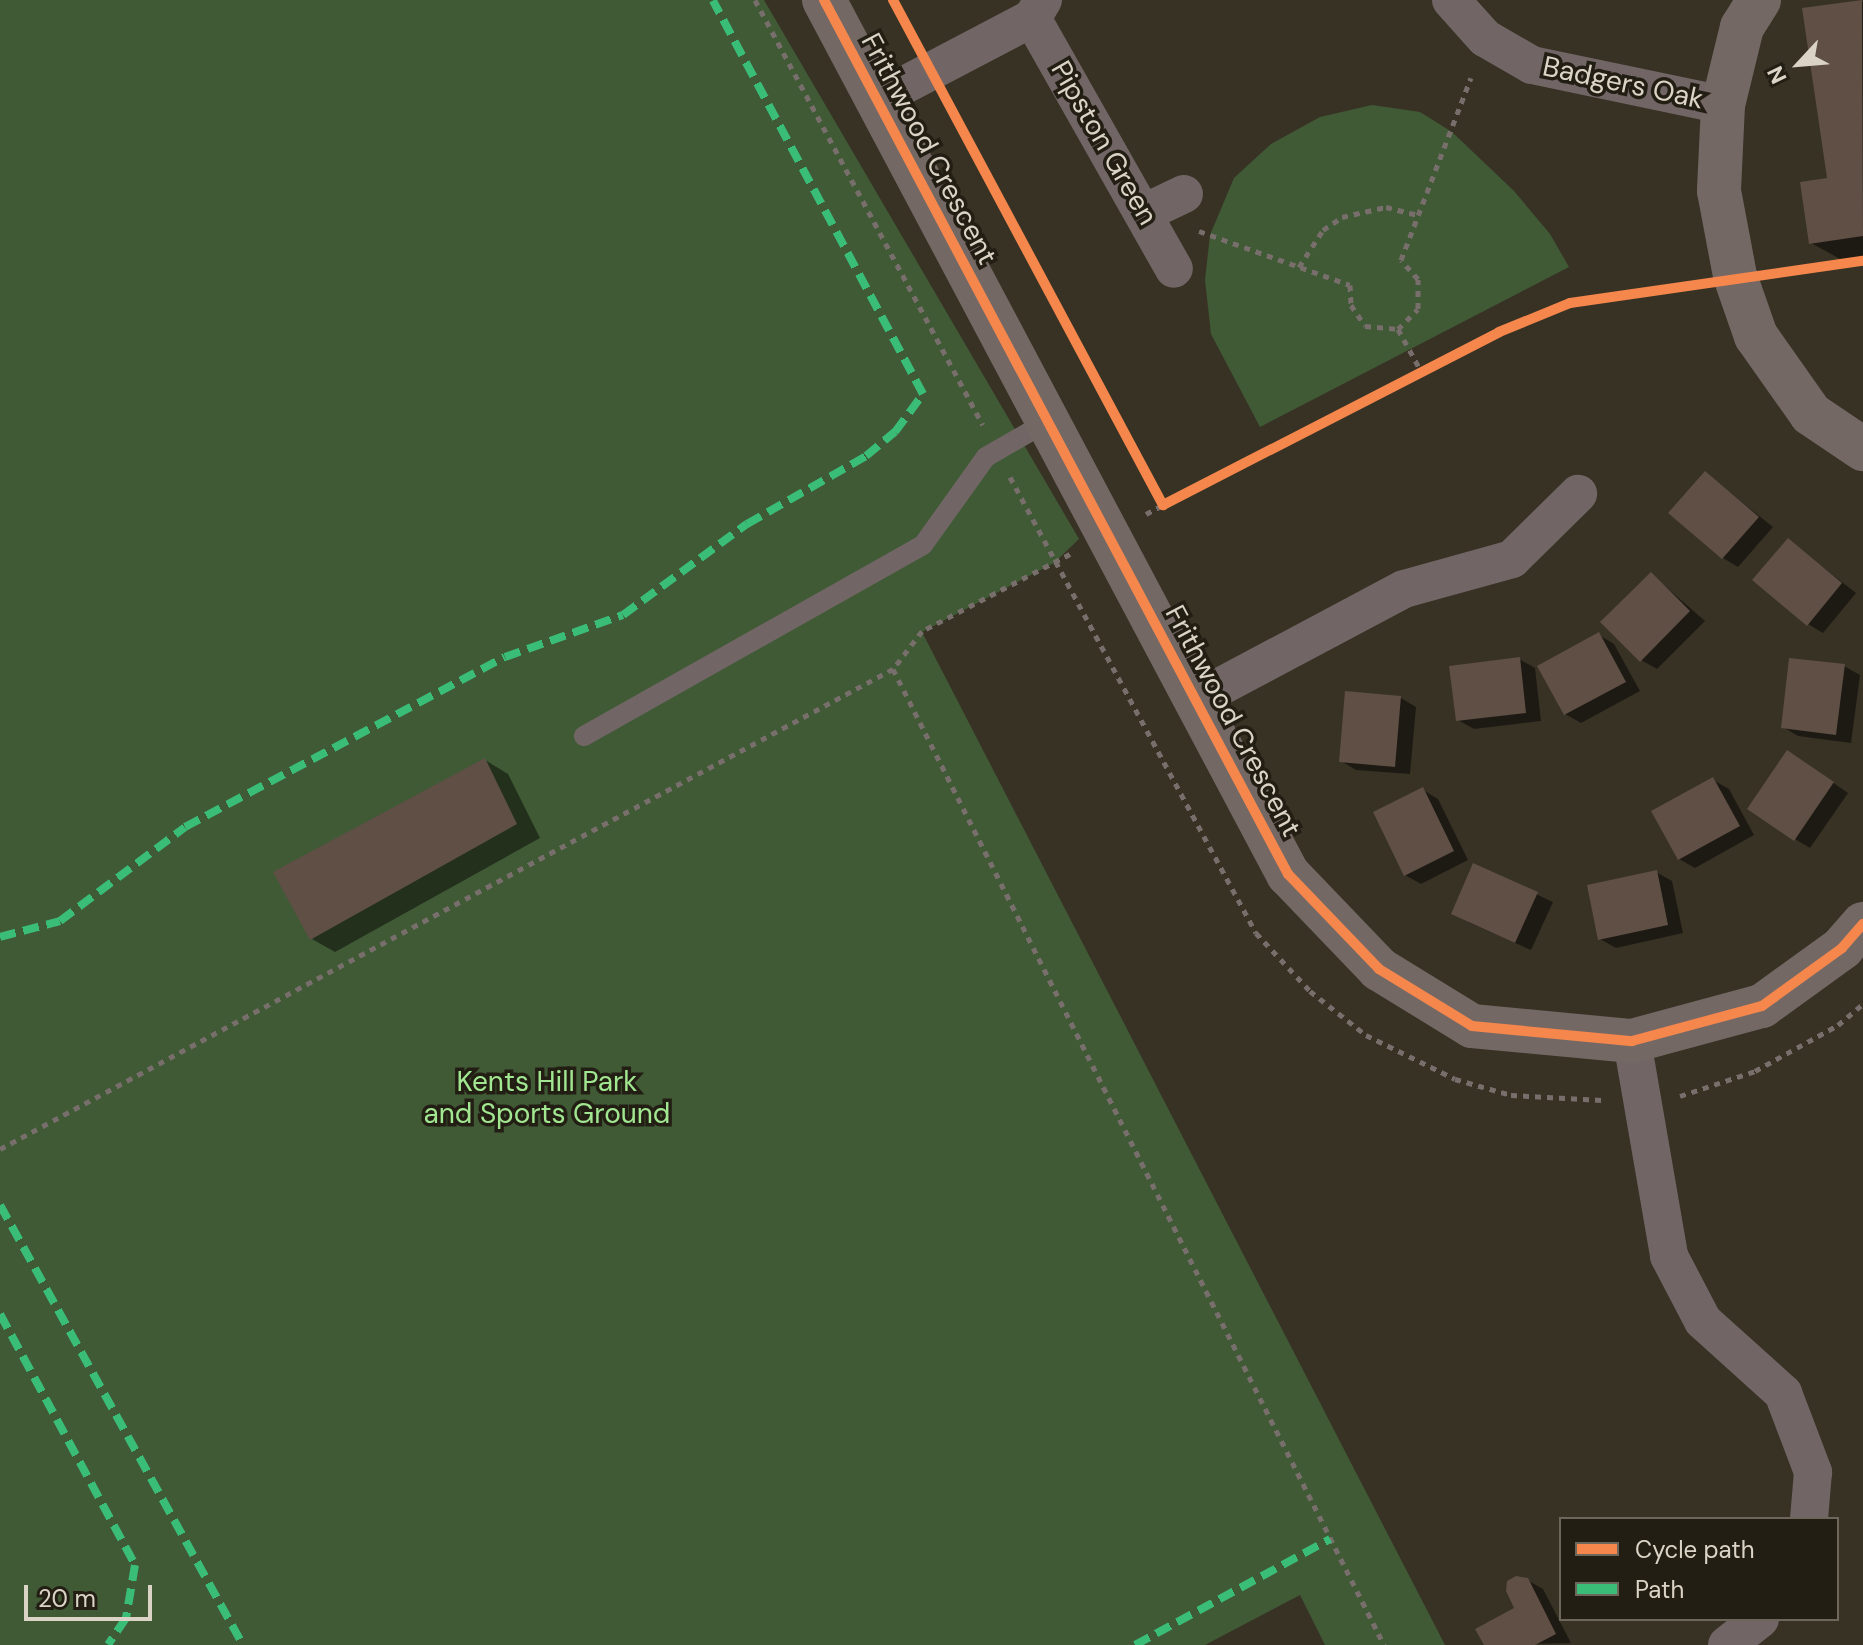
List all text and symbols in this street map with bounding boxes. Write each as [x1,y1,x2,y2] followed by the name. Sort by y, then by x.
[1759,24,1839,104] north arrow
[854,28,1004,270] street label: Frithwood Crescent
[1540,50,1706,116] street label: Badgers Oak
[1044,55,1164,231] street label: Pipston Green
[1760,61,1794,88] text: N
[1158,600,1308,842] street label: Frithwood Crescent
[424,1065,670,1131] park label: Kents Hill Park and Sports Ground
[1559,1517,1839,1621] legend
[1635,1534,1754,1565] text: Cycle path
[28,1569,156,1619] scale bar
[1635,1574,1684,1605] text: Path
[38,1583,96,1614] text: 20 m

